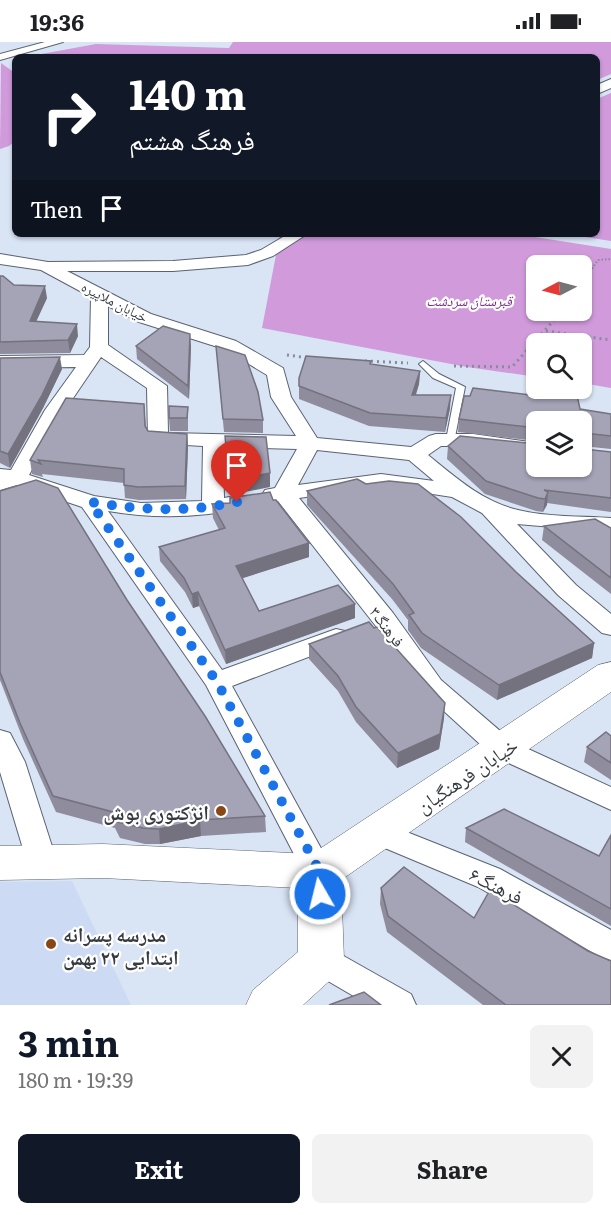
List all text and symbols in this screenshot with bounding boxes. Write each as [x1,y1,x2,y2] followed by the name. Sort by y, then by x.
[30,5,84,38] text: 19:36
[129,61,246,123] text: 140 m
[30,78,108,156] icon: right
[129,118,255,158] text: فرهنگ هشتم
[30,192,83,225] text: Then
[95,192,128,225] icon: arrive
[526,255,592,321] north arrow
[526,255,592,477] map controls
[78,276,152,326] street label: خیابان ملاپیره
[426,290,514,310] park label: قبرستان سردشت
[526,333,592,399] button: search
[526,411,592,477] button: layers
[211,440,262,502] pin
[220,449,253,482] icon: arrive
[365,601,411,651] street label: فرهنگ۳
[409,729,523,819] street label: خیابان فرهنگیان
[103,796,209,826] place label: انژکتوری بوش
[214,804,228,818] marker: انژکتوری بوش
[465,858,529,910] street label: فرهنگ۶
[288,862,352,926] position arrow
[63,918,179,971] place label: مدرسه پسرانه ابتدایی ۲۲ بهمن
[44,937,58,951] marker: مدرسه پسرانه ابتدایی ۲۲ بهمن
[18,1015,119,1068] text: 3 min
[530,1025,593,1088] button: close
[18,1064,133,1094] text: 180 m · 19:39
[18,1134,300,1203] button: Exit
[312,1134,593,1203] button: Share

